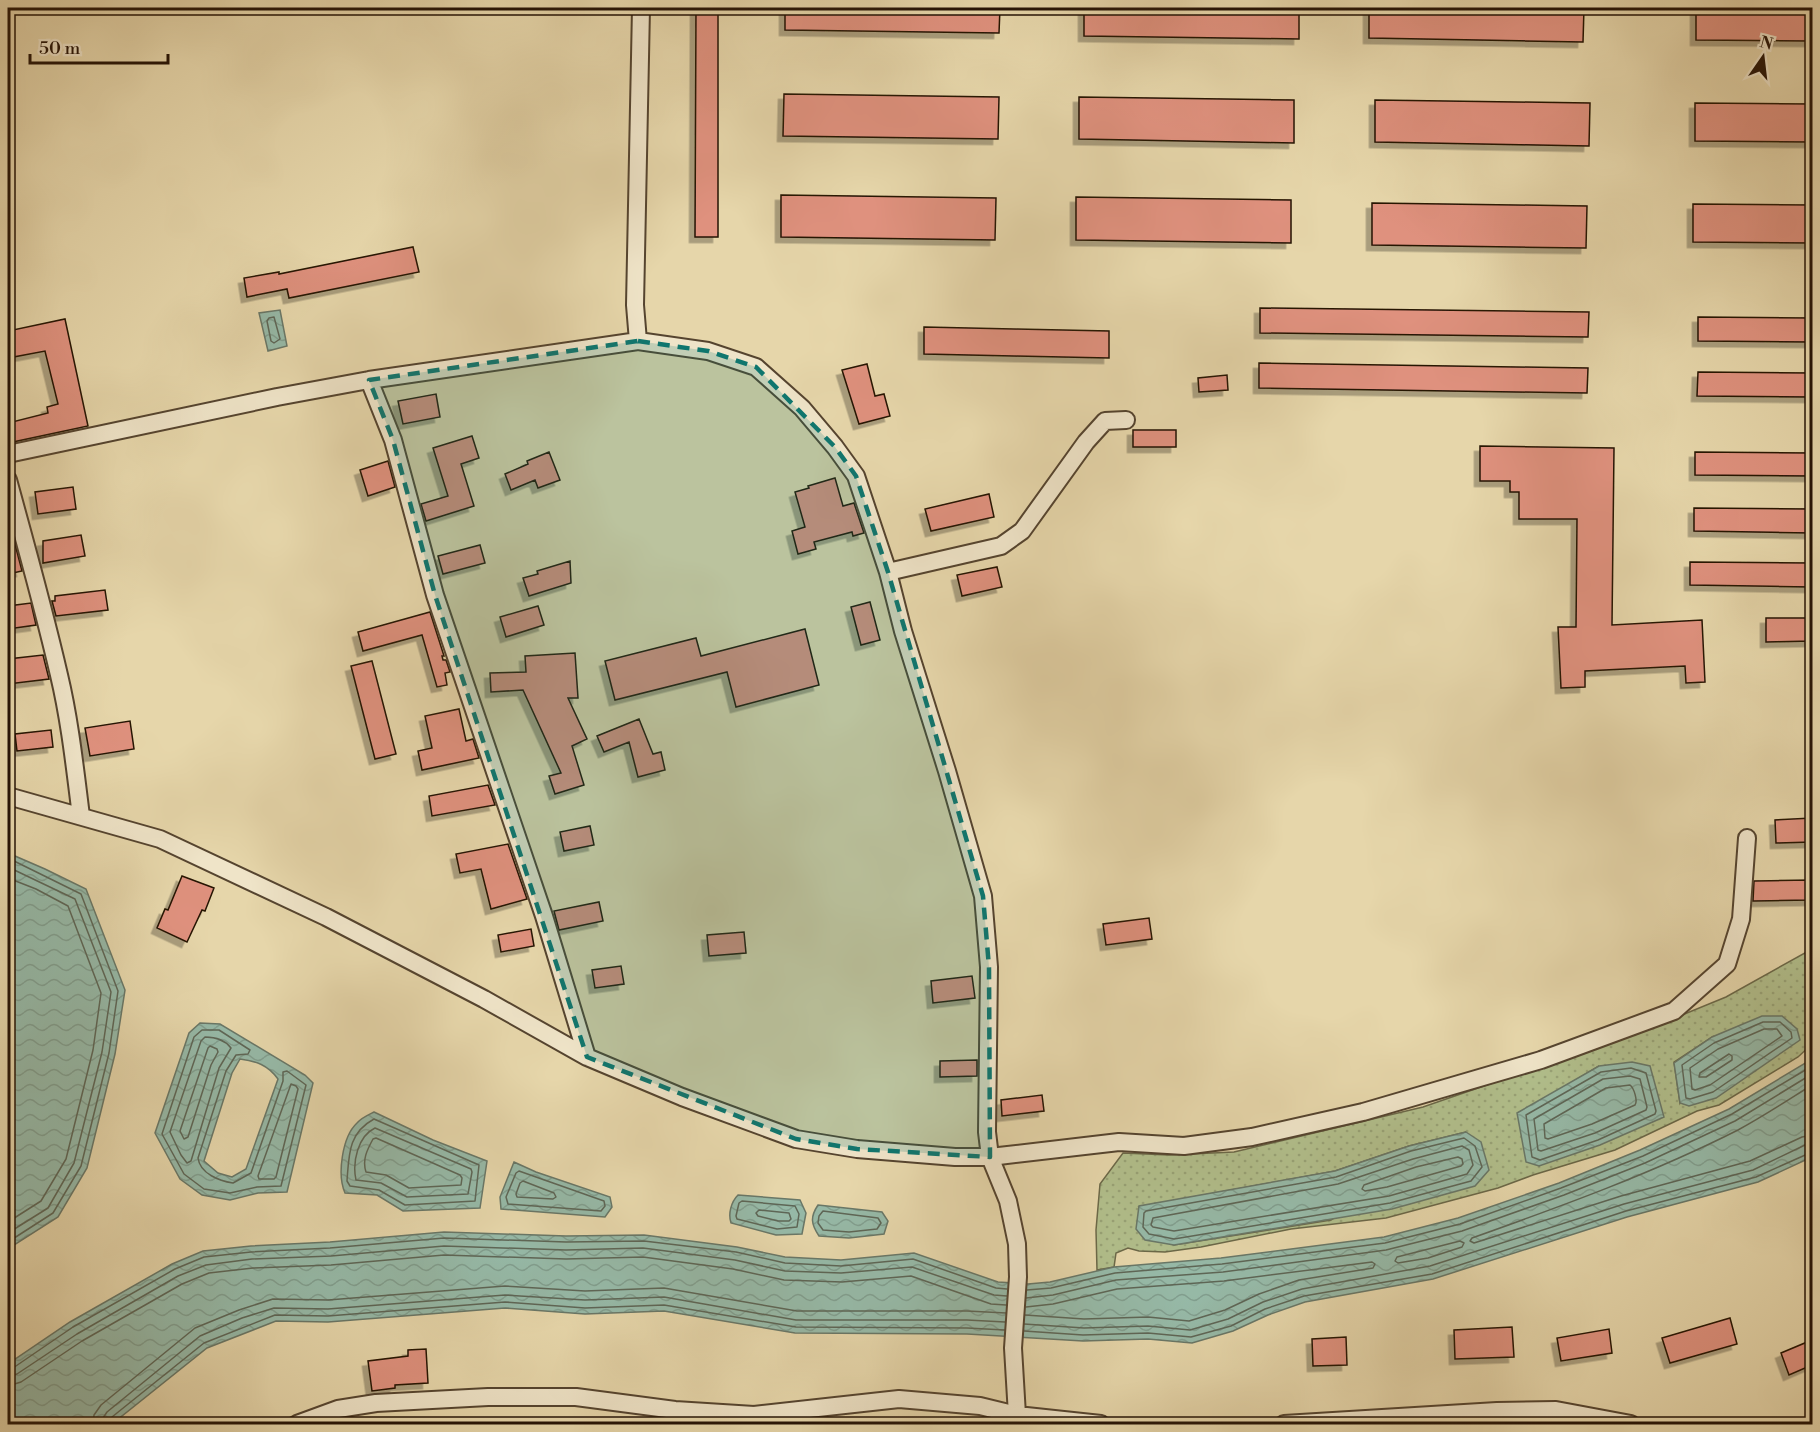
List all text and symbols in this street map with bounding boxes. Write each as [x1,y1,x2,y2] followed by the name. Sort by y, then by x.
[30,27,168,65] scale bar
[1733,27,1793,87] north arrow
[1758,32,1775,55] text: N
[39,37,81,60] text: 50 m

